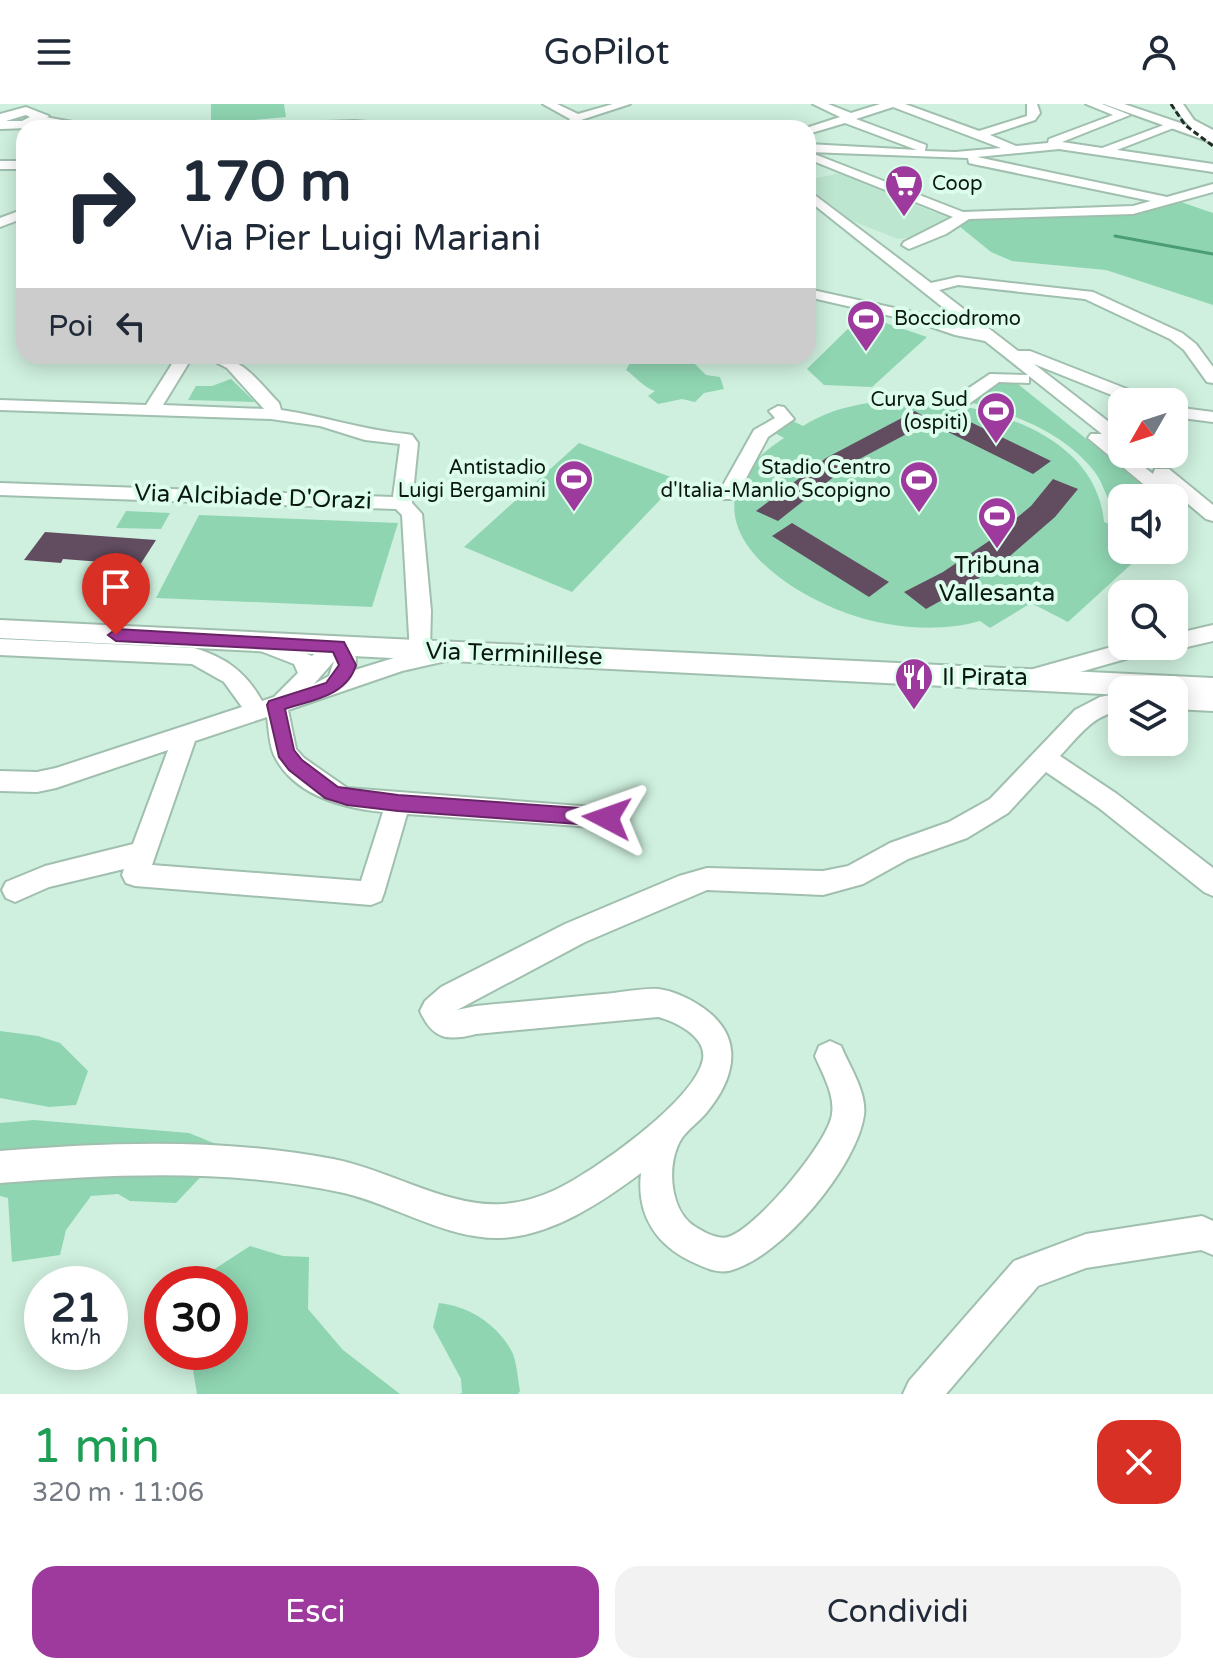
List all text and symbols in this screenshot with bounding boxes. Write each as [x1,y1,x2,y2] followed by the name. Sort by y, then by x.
[32,30,76,74] icon: menu
[1137,30,1181,74] icon: person
[544,31,669,74] text: GoPilot
[180,149,351,216] text: 170 m
[48,152,152,256] icon: right
[883,163,925,218] supermarket icon: Coop
[932,172,983,196] place label: Coop
[180,217,541,260] text: Via Pier Luigi Mariani
[845,298,887,353] sports icon: Bocciodromo
[109,304,153,348] icon: left
[894,307,1021,331] place label: Bocciodromo
[48,308,93,345] text: Poi
[871,388,968,435] place label: Curva Sud (ospiti)
[1108,388,1188,468] north arrow
[1108,388,1188,756] map controls
[975,390,1017,445] sports icon: Curva Sud (ospiti)
[398,456,546,503] place label: Antistadio Luigi Bergamini
[661,456,891,503] place label: Stadio Centro d'Italia-Manlio Scopigno
[553,458,595,513] sports icon: Antistadio Luigi Bergamini
[898,459,940,514] sports icon: Stadio Centro d'Italia-Manlio Scopigno
[134,478,372,516] street label: Via Alcibiade D'Orazi
[1108,484,1188,564] button: sound
[976,495,1018,550] sports icon: Tribuna Vallesanta
[939,551,1055,608] place label: Tribuna Vallesanta
[82,553,150,635] pin
[94,565,138,609] icon: arrive
[1108,580,1188,660] button: search
[425,636,603,672] street label: Via Terminillese
[893,656,935,711] restaurant icon: Il Pirata
[942,663,1028,692] place label: Il Pirata
[1108,676,1188,756] button: layers
[565,776,649,860] position arrow
[144,1266,248,1370] speed limit sign: 30
[51,1284,101,1332] text: 21
[51,1326,101,1350] text: km/h
[32,1418,160,1476] text: 1 min
[1097,1420,1181,1504] button: close
[32,1477,204,1508] text: 320 m · 11:06
[32,1566,599,1658] button: Esci
[615,1566,1181,1658] button: Condividi

